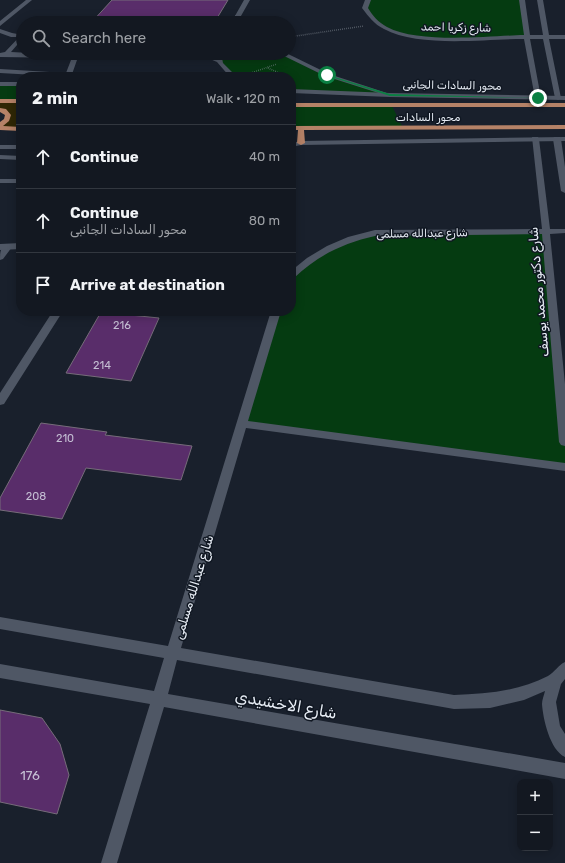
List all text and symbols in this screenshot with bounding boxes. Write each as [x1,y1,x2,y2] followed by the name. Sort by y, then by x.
[16,16,296,60] search box
[421,20,491,37] street label: شارع زكريا احمد
[30,27,52,49] icon: search
[62,29,146,47] text: Search here
[318,66,336,84] route start
[402,78,502,94] street label: محور السادات الجانبى
[32,88,78,108] text: 2 min
[529,89,547,107] route end
[206,91,280,106] text: Walk · 120 m
[396,111,460,125] street label: محور السادات
[32,146,54,168] icon: ahead
[70,148,139,166] text: Continue
[249,149,280,164] text: 40 m
[70,204,139,222] text: Continue
[32,210,54,232] icon: ahead
[249,213,280,228] text: 80 m
[70,222,187,237] text: محور السادات الجانبى
[376,226,468,243] street label: شارع عبدالله مسلمى
[525,226,554,358] street label: شارع دكتور محمد يوسف
[32,274,54,296] icon: arrive
[70,276,225,294] text: Arrive at destination
[113,319,131,332] house number: 216
[93,359,111,372] house number: 214
[56,432,74,445] house number: 210
[26,490,46,503] house number: 208
[170,533,218,642] street label: شارع عبدالله مسلمى
[233,686,338,725] street label: شارع الاخشيدي
[20,768,40,783] house number: 176
[517,779,553,851] map controls
[517,779,553,815] button: +
[517,815,553,851] button: −

